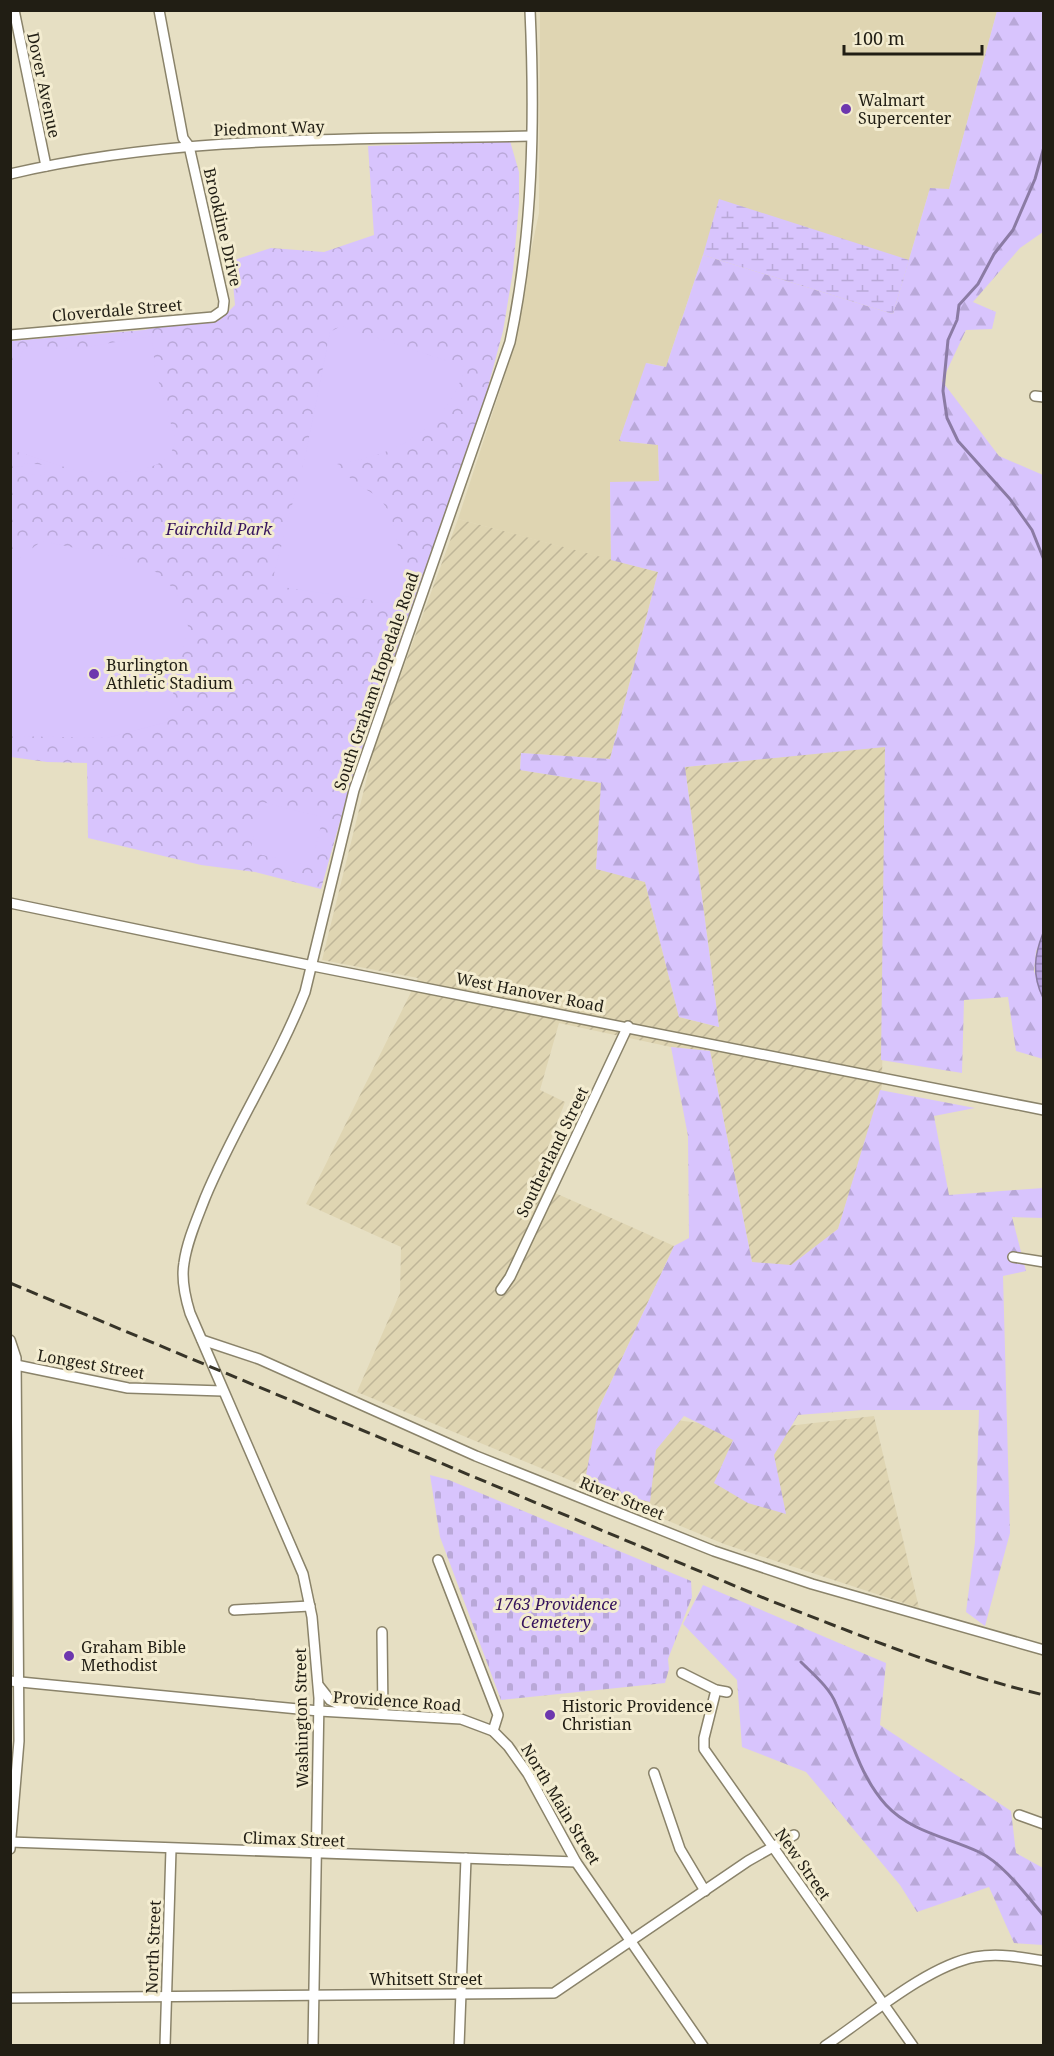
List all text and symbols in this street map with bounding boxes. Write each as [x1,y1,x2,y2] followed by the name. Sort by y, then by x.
[844,18,982,56] scale bar
[853,26,905,50] text: 100 m
[22,30,66,140] street label: Dover Avenue
[858,89,952,129] place label: Walmart Supercenter
[839,102,853,116] marker: Walmart Supercenter
[213,115,326,141] street label: Piedmont Way
[199,166,247,288] street label: Brookline Drive
[51,293,183,327] street label: Cloverdale Street
[165,518,273,540] park label: Fairchild Park
[328,569,424,793] street label: South Graham Hopedale Road
[106,654,233,694] place label: Burlington Athletic Stadium
[87,667,101,681] marker: Burlington Athletic Stadium
[454,967,606,1017] street label: West Hanover Road
[511,1083,593,1221] street label: Southerland Street
[36,1344,147,1384] street label: Longest Street
[576,1471,668,1525] street label: River Street
[495,1593,617,1633] park label: 1763 Providence Cemetery
[81,1636,186,1676] place label: Graham Bible Methodist
[289,1647,313,1788] street label: Washington Street
[62,1649,76,1663] marker: Graham Bible Methodist
[332,1686,462,1716] street label: Providence Road
[562,1695,713,1735] place label: Historic Providence Christian
[543,1708,557,1722] marker: Historic Providence Christian
[516,1740,606,1869] street label: North Main Street
[770,1824,836,1905] street label: New Street
[243,1826,346,1852] street label: Climax Street
[140,1900,166,1994] street label: North Street
[369,1968,483,1990] street label: Whitsett Street

